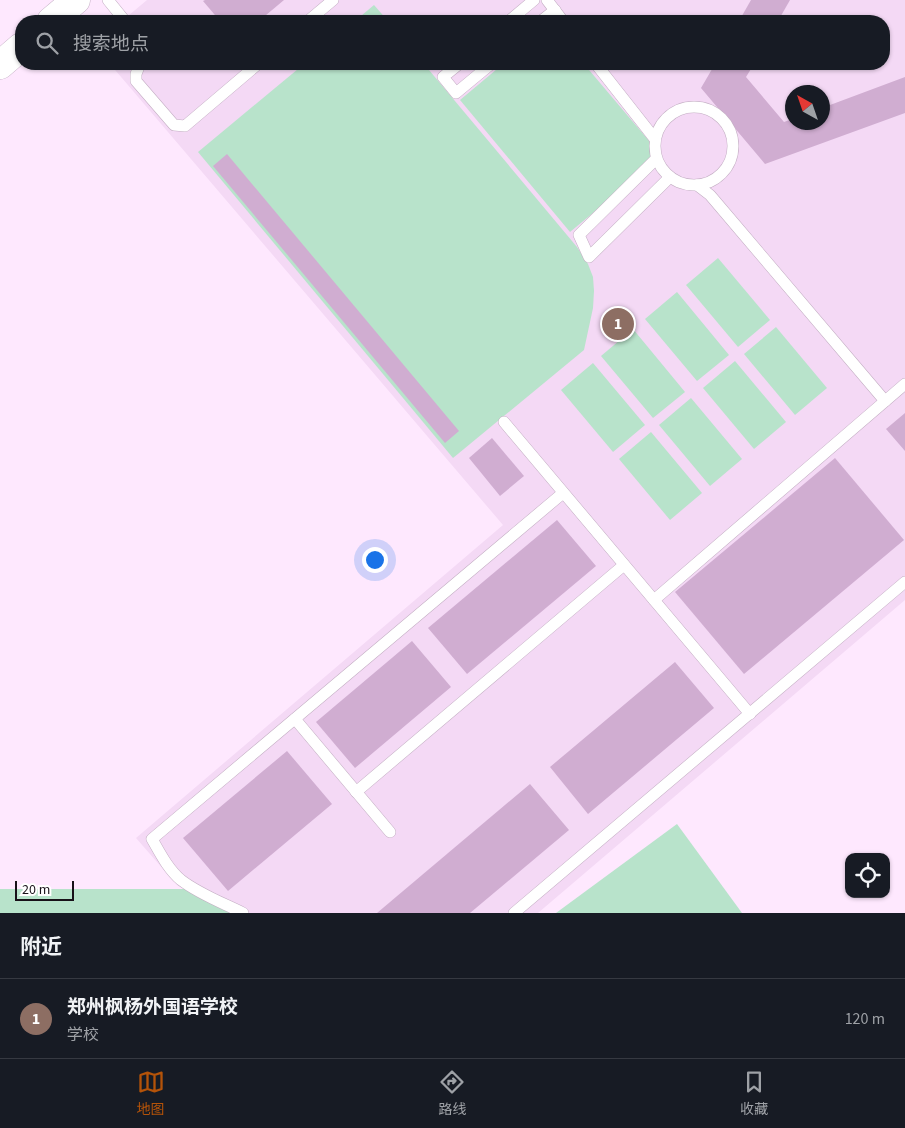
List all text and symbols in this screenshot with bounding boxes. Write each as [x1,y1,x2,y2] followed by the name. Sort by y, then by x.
[15,15,890,70] search box
[33,29,61,57] icon: search
[73,31,149,58] text: 搜索地点
[785,85,830,130] north arrow
[602,305,634,343] pin: 1
[362,547,388,573] your location
[845,853,890,898] map controls
[845,853,890,898] button: locate
[15,878,74,901] scale bar
[22,880,50,900] text: 20 m
[20,932,62,962] text: 附近
[67,994,238,1021] text: 郑州枫杨外国语学校
[32,1008,40,1030] text: 1
[845,1008,885,1030] text: 120 m
[67,1024,99,1046] text: 学校
[137,1068,165,1120] tab: 地图
[438,1068,466,1120] tab: 路线
[740,1068,768,1120] tab: 收藏

